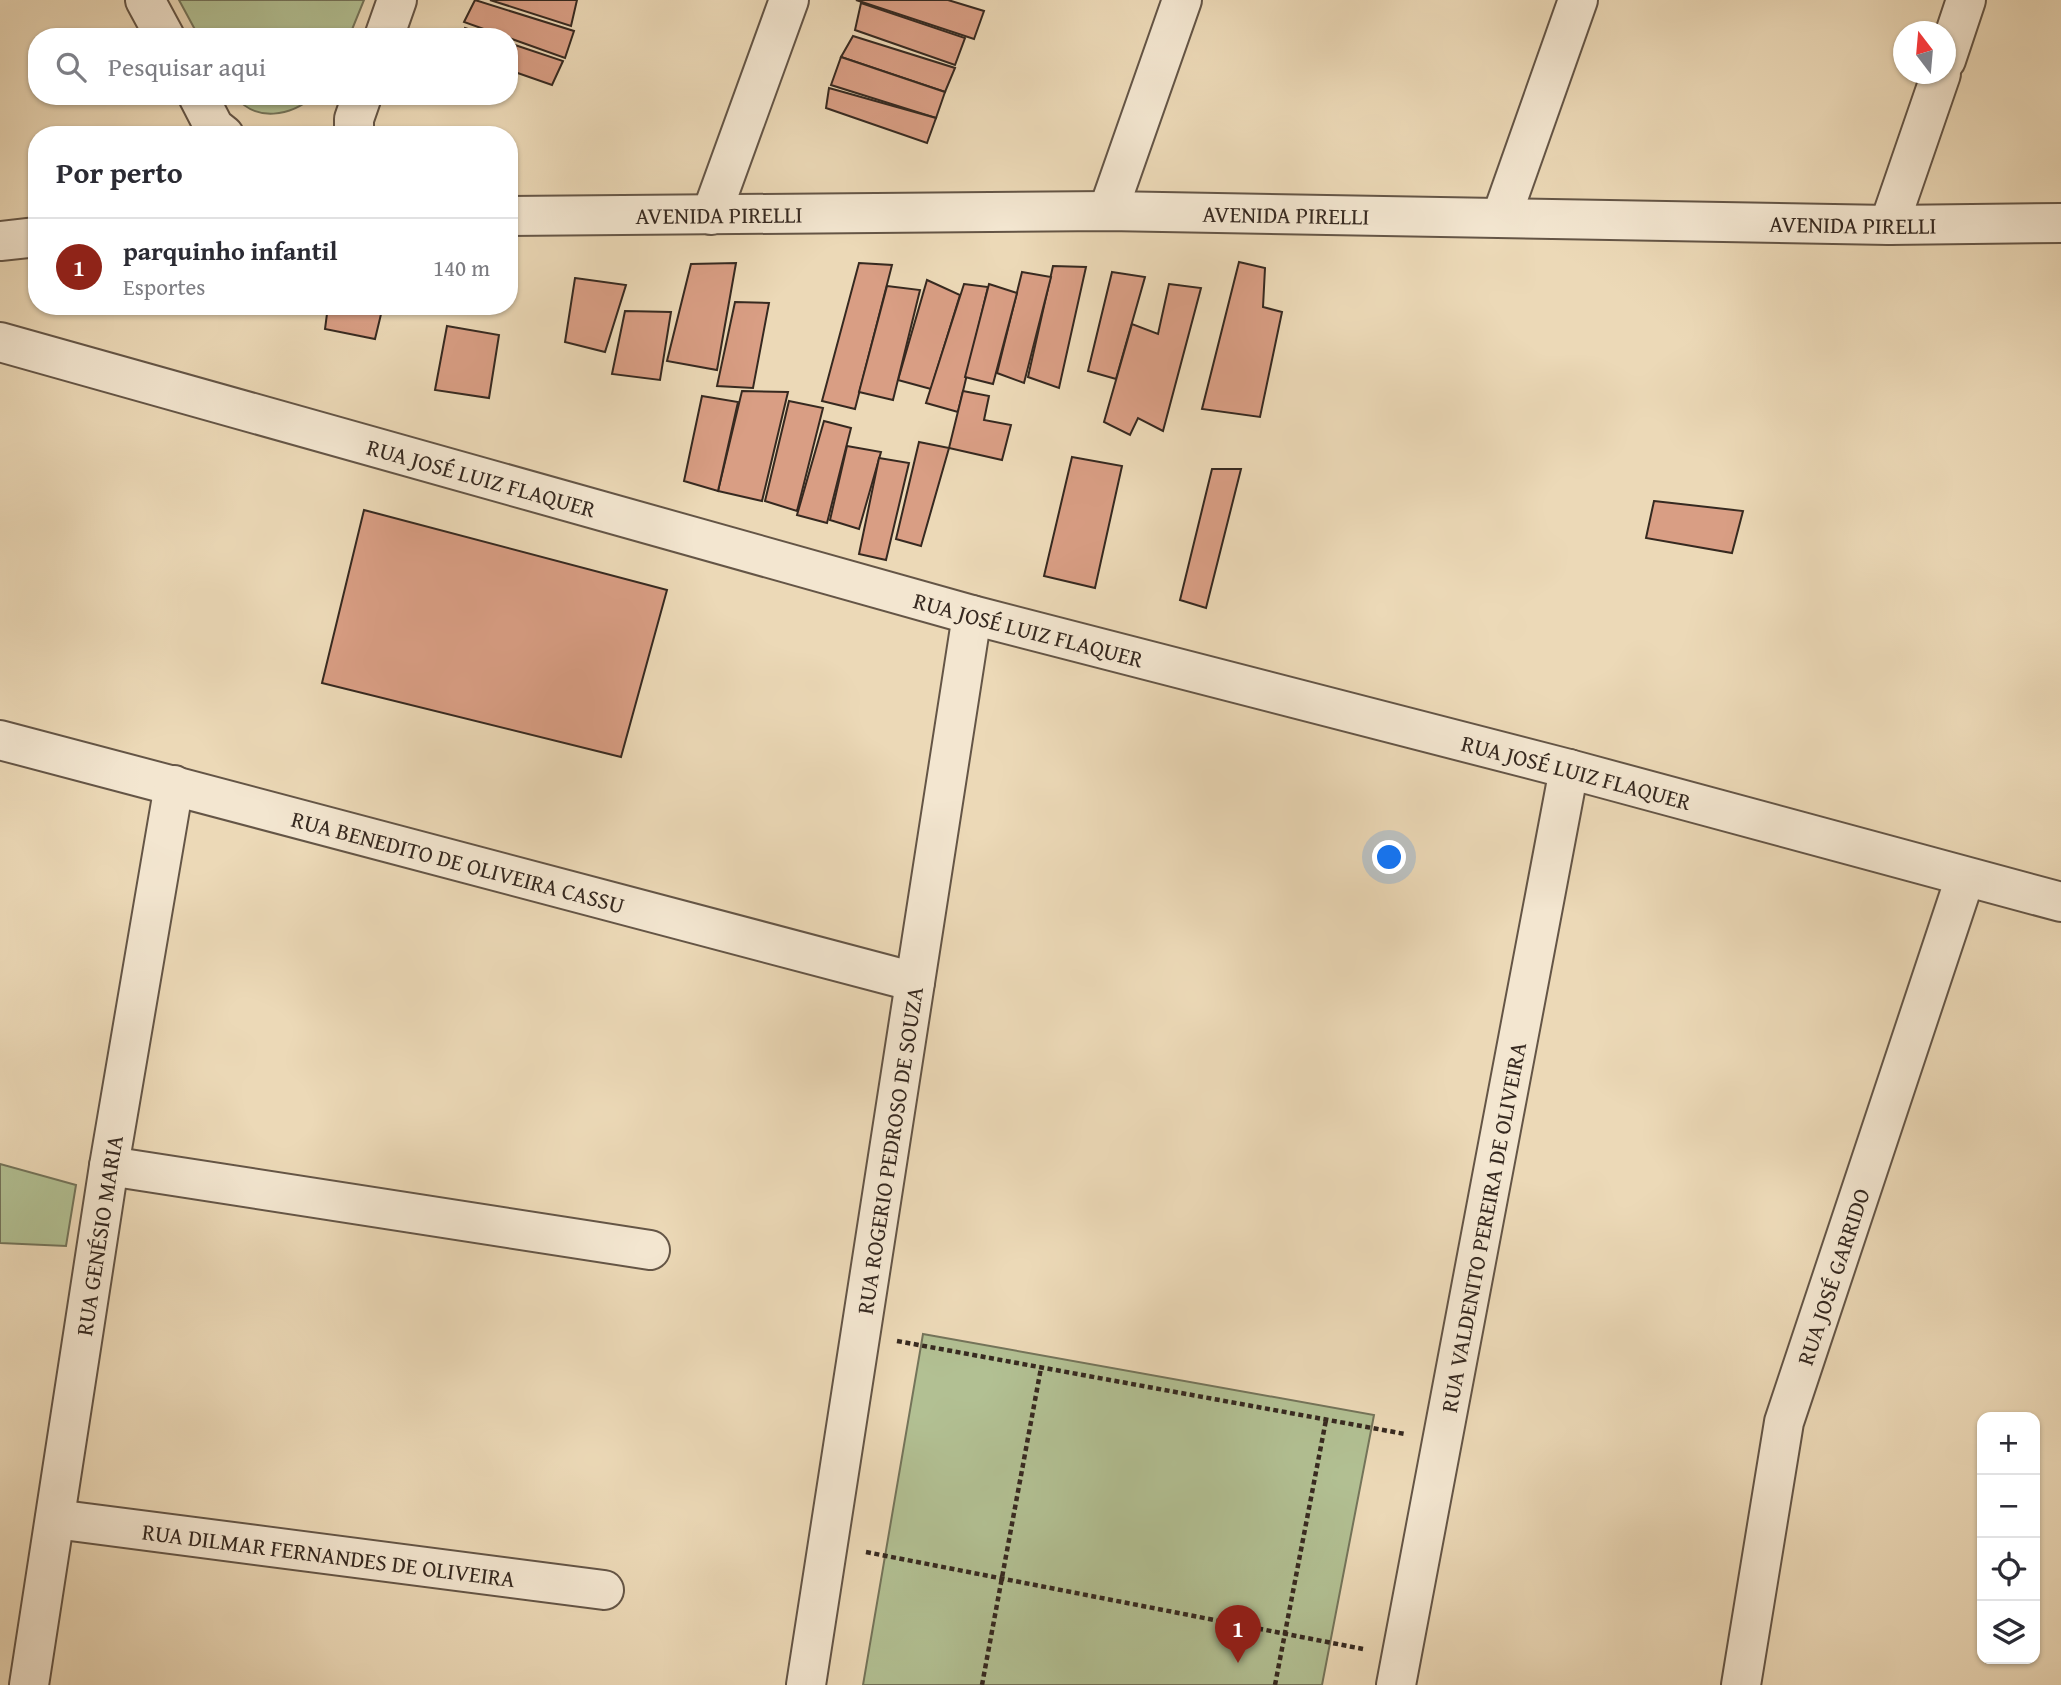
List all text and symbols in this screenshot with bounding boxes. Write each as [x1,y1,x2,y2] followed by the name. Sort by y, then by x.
[1893,21,1956,84] north arrow
[28,28,518,105] search box
[108,47,266,86] text: Pesquisar aqui
[52,48,90,86] icon: search
[56,150,183,194] text: Por perto
[1202,196,1370,232] street label: AVENIDA PIRELLI
[635,197,803,231] street label: AVENIDA PIRELLI
[1769,206,1937,242] street label: AVENIDA PIRELLI
[123,231,338,270] text: parquinho infantil
[73,251,85,284] text: 1
[433,251,490,284] text: 140 m
[123,270,205,303] text: Esportes
[363,429,600,525] street label: RUA JOSÉ LUIZ FLAQUER
[910,583,1148,675] street label: RUA JOSÉ LUIZ FLAQUER
[1458,725,1696,818] street label: RUA JOSÉ LUIZ FLAQUER
[288,801,628,921] street label: RUA BENEDITO DE OLIVEIRA CASSU
[1372,840,1406,874] your location
[847,984,931,1316] street label: RUA ROGERIO PEDROSO DE SOUZA
[1431,1039,1534,1415] street label: RUA VALDENITO PEREIRA DE OLIVEIRA
[67,1132,131,1338] street label: RUA GENÉSIO MARIA
[1788,1184,1877,1369] street label: RUA JOSÉ GARRIDO
[1977,1412,2040,1664] map controls
[1977,1412,2040,1475] button: +
[1977,1475,2040,1538] button: −
[140,1514,517,1595] street label: RUA DILMAR FERNANDES DE OLIVEIRA
[1977,1538,2040,1601] button: locate
[1977,1601,2040,1664] button: layers
[1215,1605,1261,1663] pin: 1

